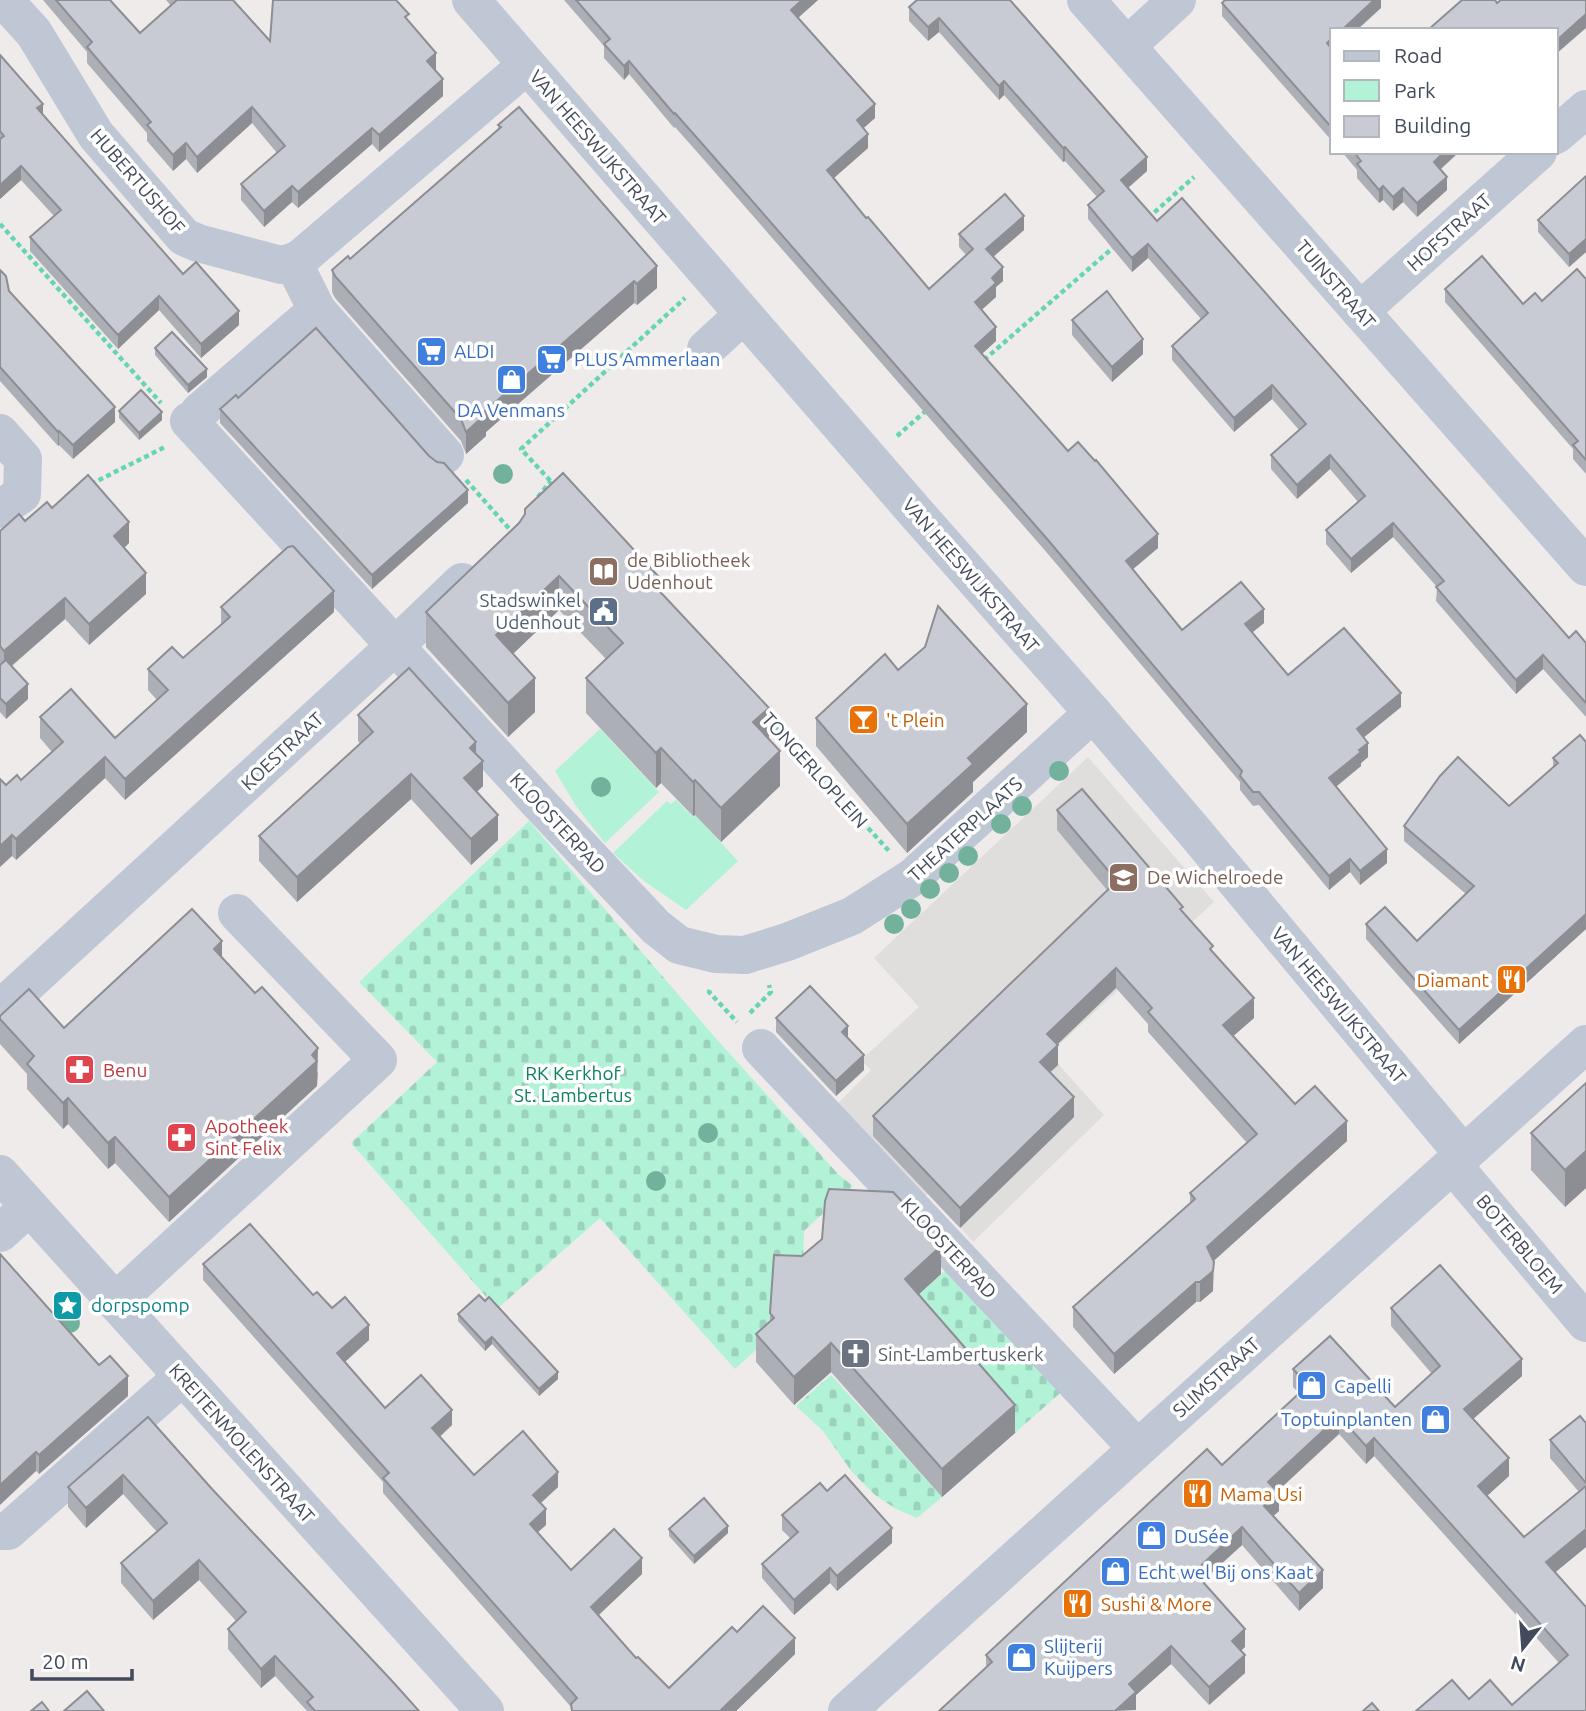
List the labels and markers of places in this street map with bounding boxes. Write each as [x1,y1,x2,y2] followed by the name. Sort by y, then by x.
[414,334,448,368] supermarket icon: ALDI
[454,340,494,362] place label: ALDI
[534,342,568,376] supermarket icon: PLUS Ammerlaan
[574,348,720,370] place label: PLUS Ammerlaan
[494,362,528,396] shop icon: DA Venmans
[457,399,565,421] place label: DA Venmans
[627,549,751,593] place label: de Bibliotheek Udenhout
[587,554,621,588] library icon: de Bibliotheek Udenhout
[480,589,582,633] place label: Stadswinkel Udenhout
[587,594,621,628] public building icon: Stadswinkel Udenhout
[846,703,880,737] bar icon: 't Plein
[886,709,945,731] place label: 't Plein
[1107,860,1141,894] school or university icon: De Wichelroede
[1147,866,1283,888] place label: De Wichelroede
[1495,963,1529,997] restaurant icon: Diamant
[1417,969,1490,991] place label: Diamant
[63,1053,97,1087] pharmacy icon: Benu
[103,1059,147,1081] place label: Benu
[205,1115,289,1159] place label: Apotheek Sint Felix
[165,1120,199,1154] pharmacy icon: Apotheek Sint Felix
[51,1288,85,1322] place icon: dorpspomp
[91,1294,190,1316] place label: dorpspomp
[838,1337,872,1371] church icon: Sint-Lambertuskerk
[878,1343,1044,1365] place label: Sint-Lambertuskerk
[1294,1369,1328,1403] shop icon: Capelli
[1334,1375,1392,1397] place label: Capelli
[1418,1402,1452,1436] shop icon: Toptuinplanten
[1281,1408,1412,1430] place label: Toptuinplanten
[1180,1477,1214,1511] restaurant icon: Mama Usi
[1220,1483,1303,1505] place label: Mama Usi
[1134,1519,1168,1553] shop icon: DuSée
[1174,1525,1229,1547] place label: DuSée
[1098,1555,1132,1589] shop icon: Echt wel Bij ons Kaat
[1138,1561,1314,1583] place label: Echt wel Bij ons Kaat
[1061,1587,1095,1621] restaurant icon: Sushi & More
[1101,1593,1212,1615] place label: Sushi & More
[1044,1635,1113,1679] place label: Slijterij Kuijpers
[1004,1640,1038,1674] shop icon: Slijterij Kuijpers

